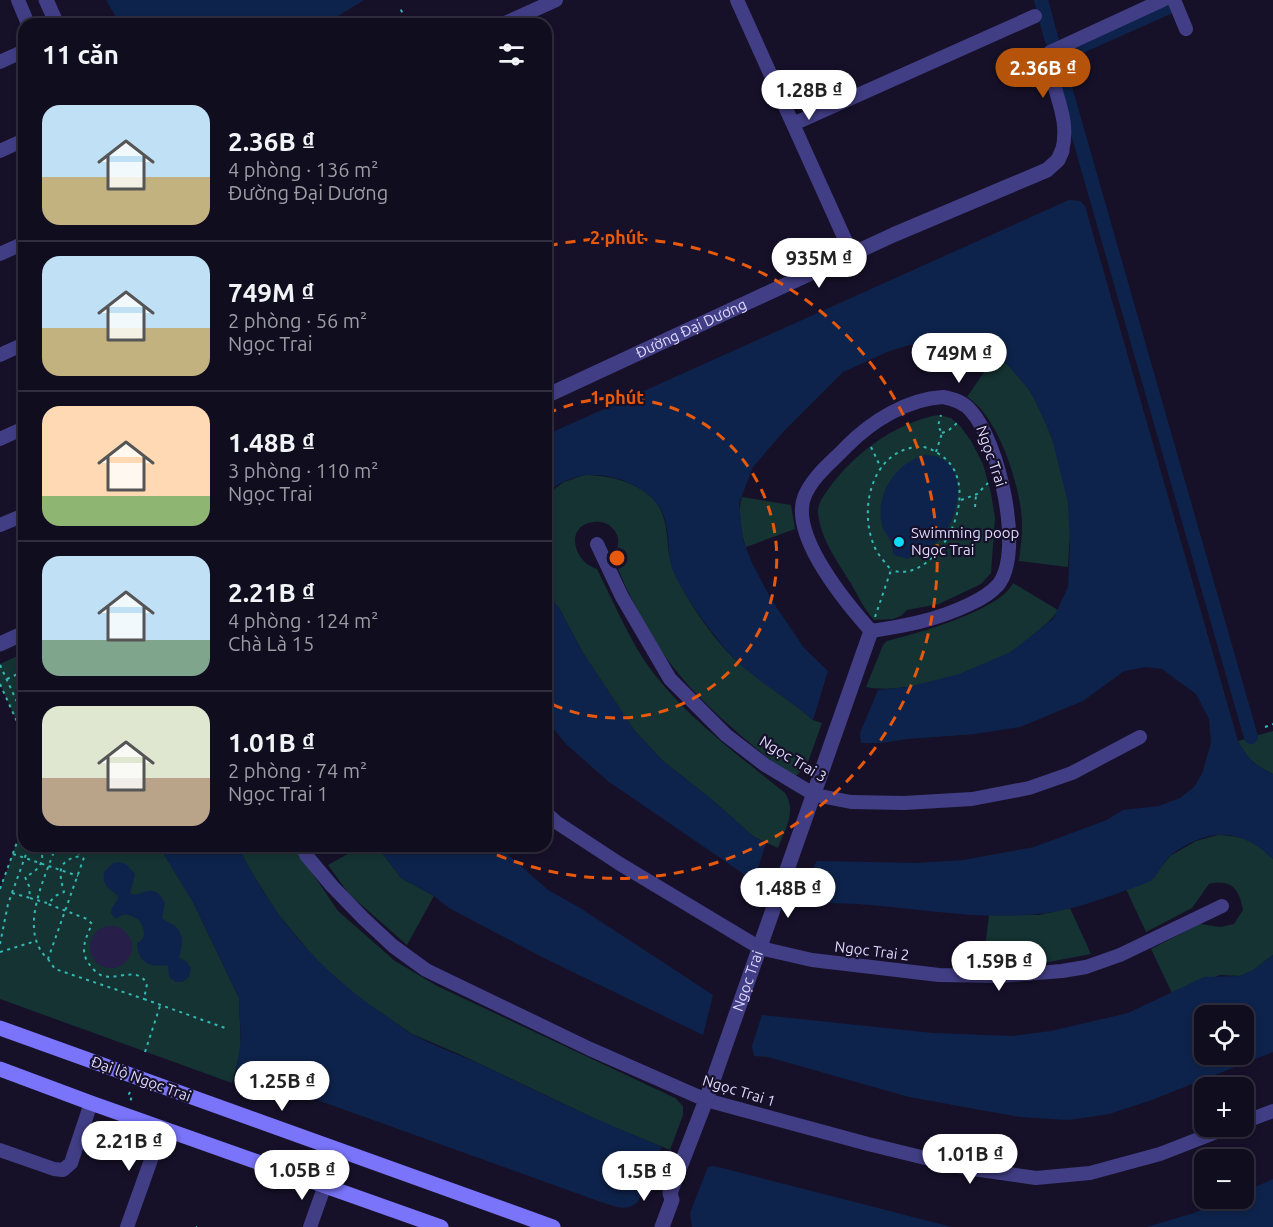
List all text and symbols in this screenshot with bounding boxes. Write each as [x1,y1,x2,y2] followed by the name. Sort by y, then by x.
[495,38,528,71] icon: filters
[42,40,119,69] text: 11 căn
[988,48,1098,99] pin: 2.36B ₫
[1009,56,1077,79] text: 2.36B ₫
[754,70,864,121] pin: 1.28B ₫
[775,78,843,101] text: 1.28B ₫
[228,127,315,156] text: 2.36B ₫
[90,129,162,201] icon: home
[228,158,379,181] text: 4 phòng · 136 m²
[228,181,388,204] text: Đường Đại Dương
[590,227,644,247] text: 2 phút
[770,238,868,289] pin: 935M ₫
[786,246,852,269] text: 935M ₫
[228,278,315,307] text: 749M ₫
[90,280,162,352] icon: home
[633,295,749,361] street label: Đường Đại Dương
[228,309,367,332] text: 2 phòng · 56 m²
[228,332,313,355] text: Ngọc Trai
[910,333,1008,384] pin: 749M ₫
[926,341,992,364] text: 749M ₫
[590,387,644,407] text: 1 phút
[973,423,1010,489] street label: Ngọc Trai
[228,428,315,457] text: 1.48B ₫
[90,430,162,502] icon: home
[228,459,379,482] text: 3 phòng · 110 m²
[228,482,313,505] text: Ngọc Trai
[911,524,1019,558] place label: Swimming poop Ngọc Trai
[892,535,906,549] marker: Swimming poop Ngọc Trai
[607,548,627,568] centre of rings
[228,578,315,607] text: 2.21B ₫
[90,580,162,652] icon: home
[228,609,379,632] text: 4 phòng · 124 m²
[228,632,314,655] text: Chà Là 15
[228,728,315,757] text: 1.01B ₫
[90,730,162,802] icon: home
[757,732,830,785] street label: Ngọc Trai 3
[228,759,367,782] text: 2 phòng · 74 m²
[228,782,328,805] text: Ngọc Trai 1
[733,868,843,919] pin: 1.48B ₫
[754,876,822,899] text: 1.48B ₫
[834,937,910,964] street label: Ngọc Trai 2
[944,941,1054,992] pin: 1.59B ₫
[729,948,766,1014] street label: Ngọc Trai
[965,949,1033,972] text: 1.59B ₫
[1194,1005,1254,1209] map controls
[1194,1005,1254,1065] button: locate
[89,1053,193,1104] street label: Đại lộ Ngọc Trai
[227,1061,337,1112] pin: 1.25B ₫
[248,1069,316,1092] text: 1.25B ₫
[701,1071,778,1110] street label: Ngọc Trai 1
[1194,1077,1254,1137] button: +
[74,1121,184,1172] pin: 2.21B ₫
[95,1129,163,1152] text: 2.21B ₫
[915,1134,1025,1185] pin: 1.01B ₫
[936,1142,1004,1165] text: 1.01B ₫
[1194,1149,1254,1209] button: −
[247,1150,357,1201] pin: 1.05B ₫
[595,1151,693,1202] pin: 1.5B ₫
[268,1158,336,1181] text: 1.05B ₫
[616,1159,672,1182] text: 1.5B ₫

